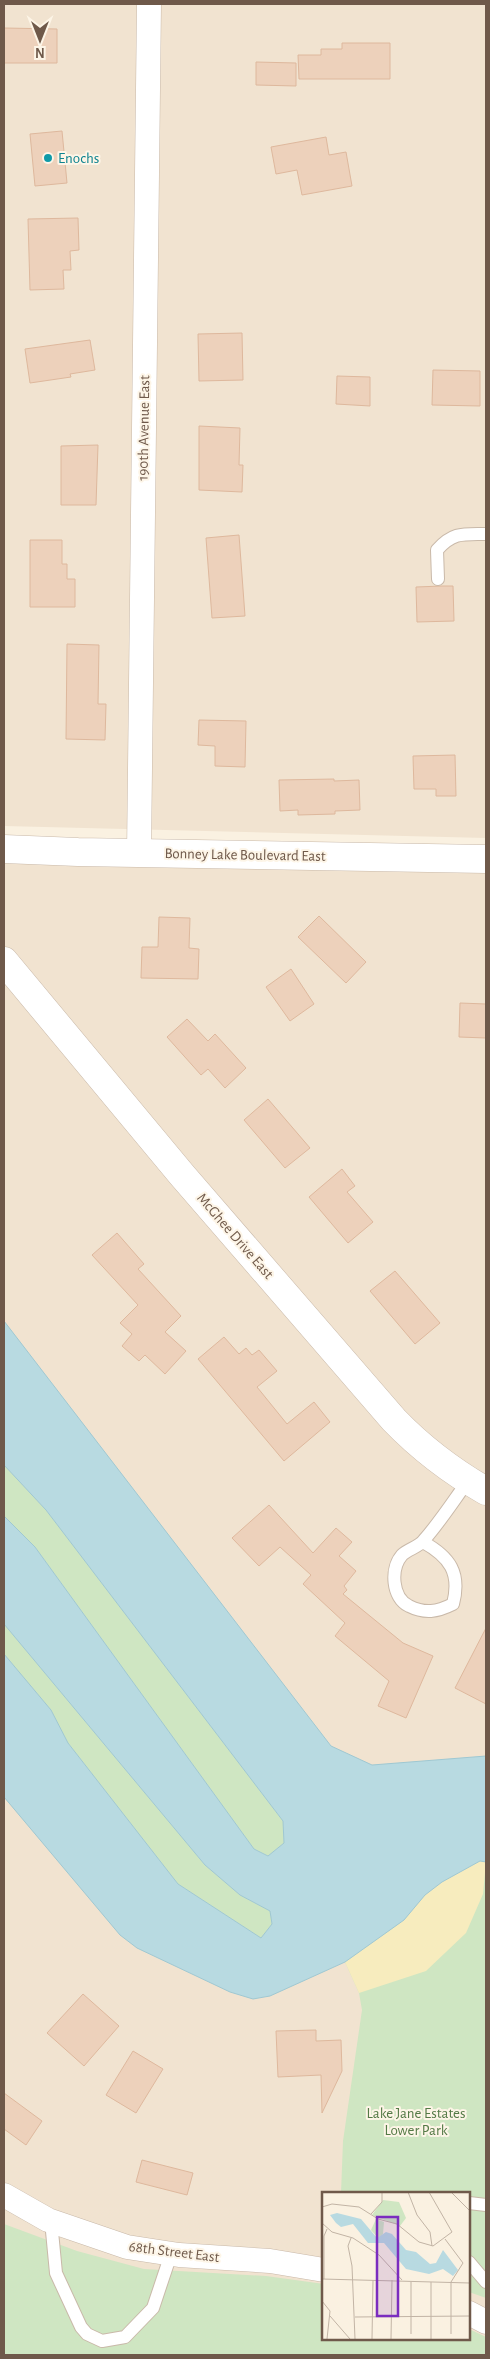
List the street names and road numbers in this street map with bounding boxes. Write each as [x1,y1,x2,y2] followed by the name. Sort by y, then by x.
[136,375,152,481] street label: 190th Avenue East
[164,846,326,864] street label: Bonney Lake Boulevard East
[194,1190,276,1282] street label: McGhee Drive East
[128,2239,220,2265] street label: 68th Street East

